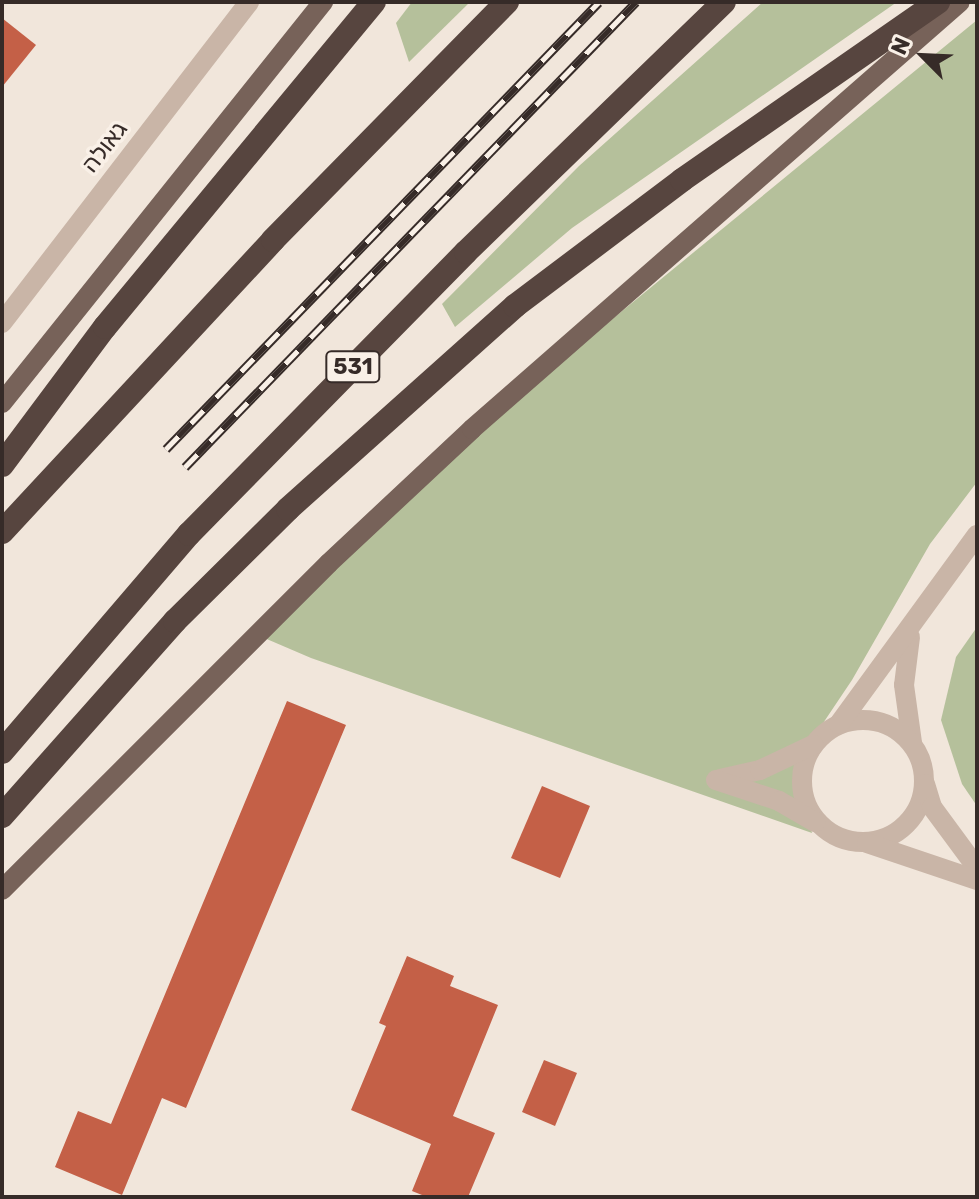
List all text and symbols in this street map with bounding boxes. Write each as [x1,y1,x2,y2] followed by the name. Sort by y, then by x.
[883,16,963,96] north arrow
[885,33,916,59] text: N
[76,115,134,179] street label: גאולה
[325,349,381,385] road number: 531

